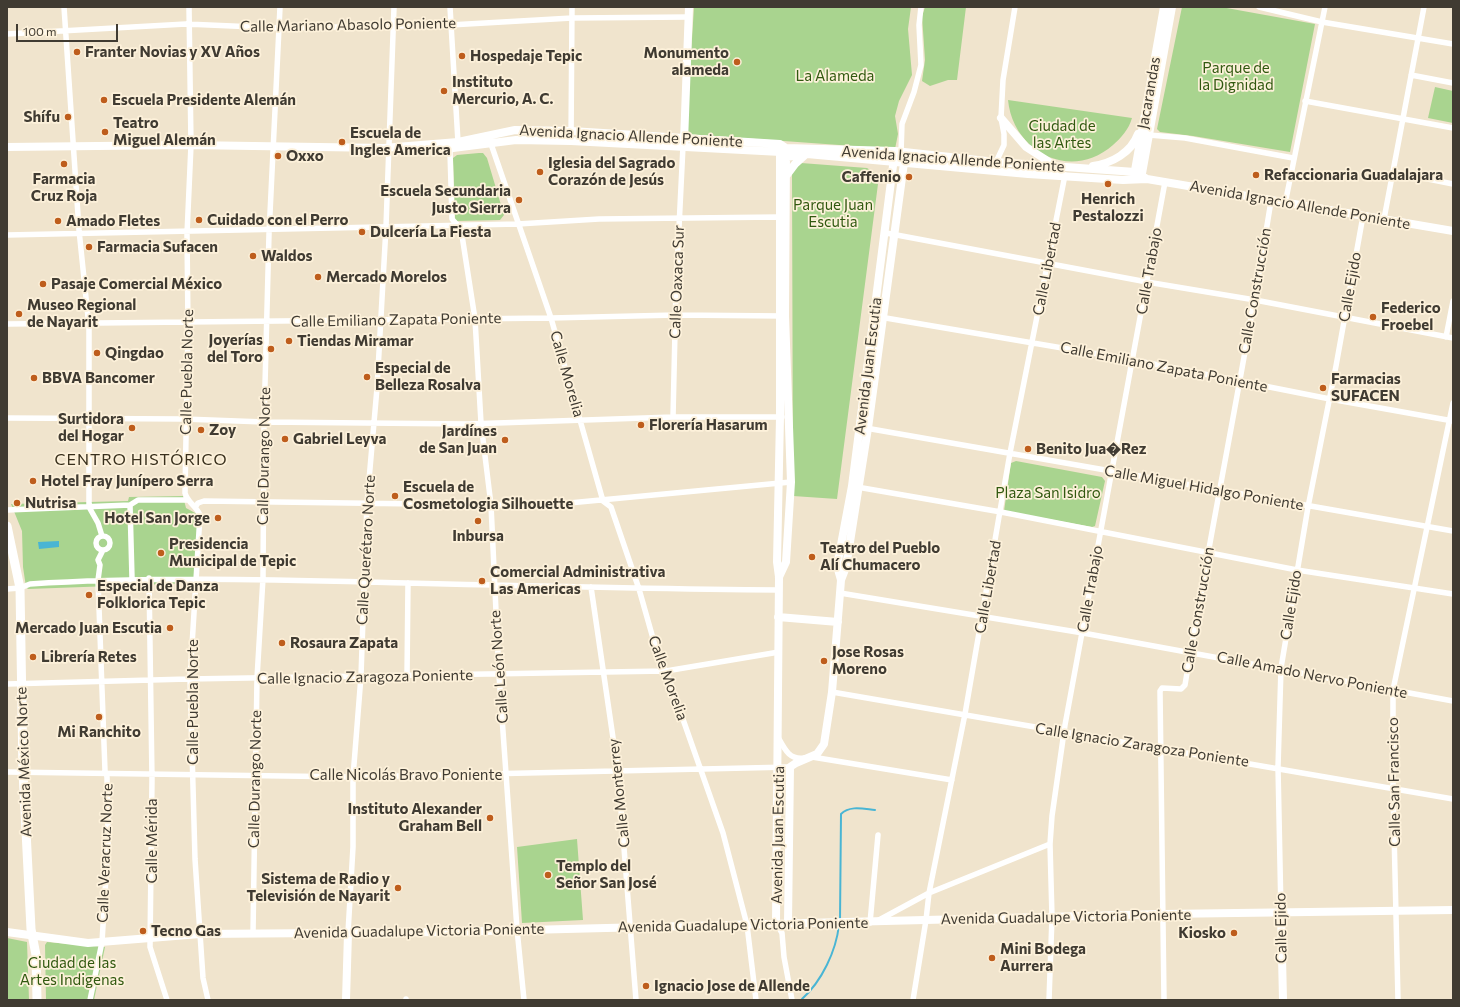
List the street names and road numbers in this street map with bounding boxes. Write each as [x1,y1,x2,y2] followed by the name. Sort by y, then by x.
[240,14,456,36] street label: Calle Mariano Abasolo Poniente
[1134,55,1164,131] street label: Jacarandas
[519,121,743,151] street label: Avenida Ignacio Allende Poniente
[841,142,1065,176] street label: Avenida Ignacio Allende Poniente
[1188,177,1412,233] street label: Avenida Ignacio Allende Poniente
[1029,221,1065,317] street label: Calle Libertad
[666,225,688,339] street label: Calle Oaxaca Sur
[1132,226,1166,316] street label: Calle Trabajo
[1235,226,1275,356] street label: Calle Construcción
[1335,251,1365,323] street label: Calle Ejido
[851,296,885,436] street label: Avenida Juan Escutia
[177,309,197,435] street label: Calle Puebla Norte
[290,309,502,331] street label: Calle Emiliano Zapata Poniente
[546,329,588,419] street label: Calle Morelia
[1059,338,1269,396] street label: Calle Emiliano Zapata Poniente
[254,387,274,525] street label: Calle Durango Norte
[1103,462,1305,514] street label: Calle Miguel Hidalgo Poniente
[353,474,379,626] street label: Calle Querétaro Norte
[971,539,1005,635] street label: Calle Libertad
[1073,544,1107,634] street label: Calle Trabajo
[1178,545,1218,675] street label: Calle Construcción
[1277,569,1305,641] street label: Calle Ejido
[486,610,512,724] street label: Calle León Norte
[644,633,692,723] street label: Calle Morelia
[184,639,202,765] street label: Calle Puebla Norte
[1215,648,1409,702] street label: Calle Amado Nervo Poniente
[257,666,473,688] street label: Calle Ignacio Zaragoza Poniente
[12,686,36,838] street label: Avenida México Norte
[245,710,265,848] street label: Calle Durango Norte
[1384,717,1404,847] street label: Calle San Francisco
[1034,719,1250,771] street label: Calle Ignacio Zaragoza Poniente
[604,738,634,848] street label: Calle Monterrey
[310,766,502,784] street label: Calle Nicolás Bravo Poniente
[768,766,788,904] street label: Avenida Juan Escutia
[94,783,116,923] street label: Calle Veracruz Norte
[143,798,161,884] street label: Calle Mérida
[1271,892,1291,964] street label: Calle Ejido
[941,906,1191,928] street label: Avenida Guadalupe Victoria Poniente
[618,914,868,936] street label: Avenida Guadalupe Victoria Poniente
[294,920,544,942] street label: Avenida Guadalupe Victoria Poniente

